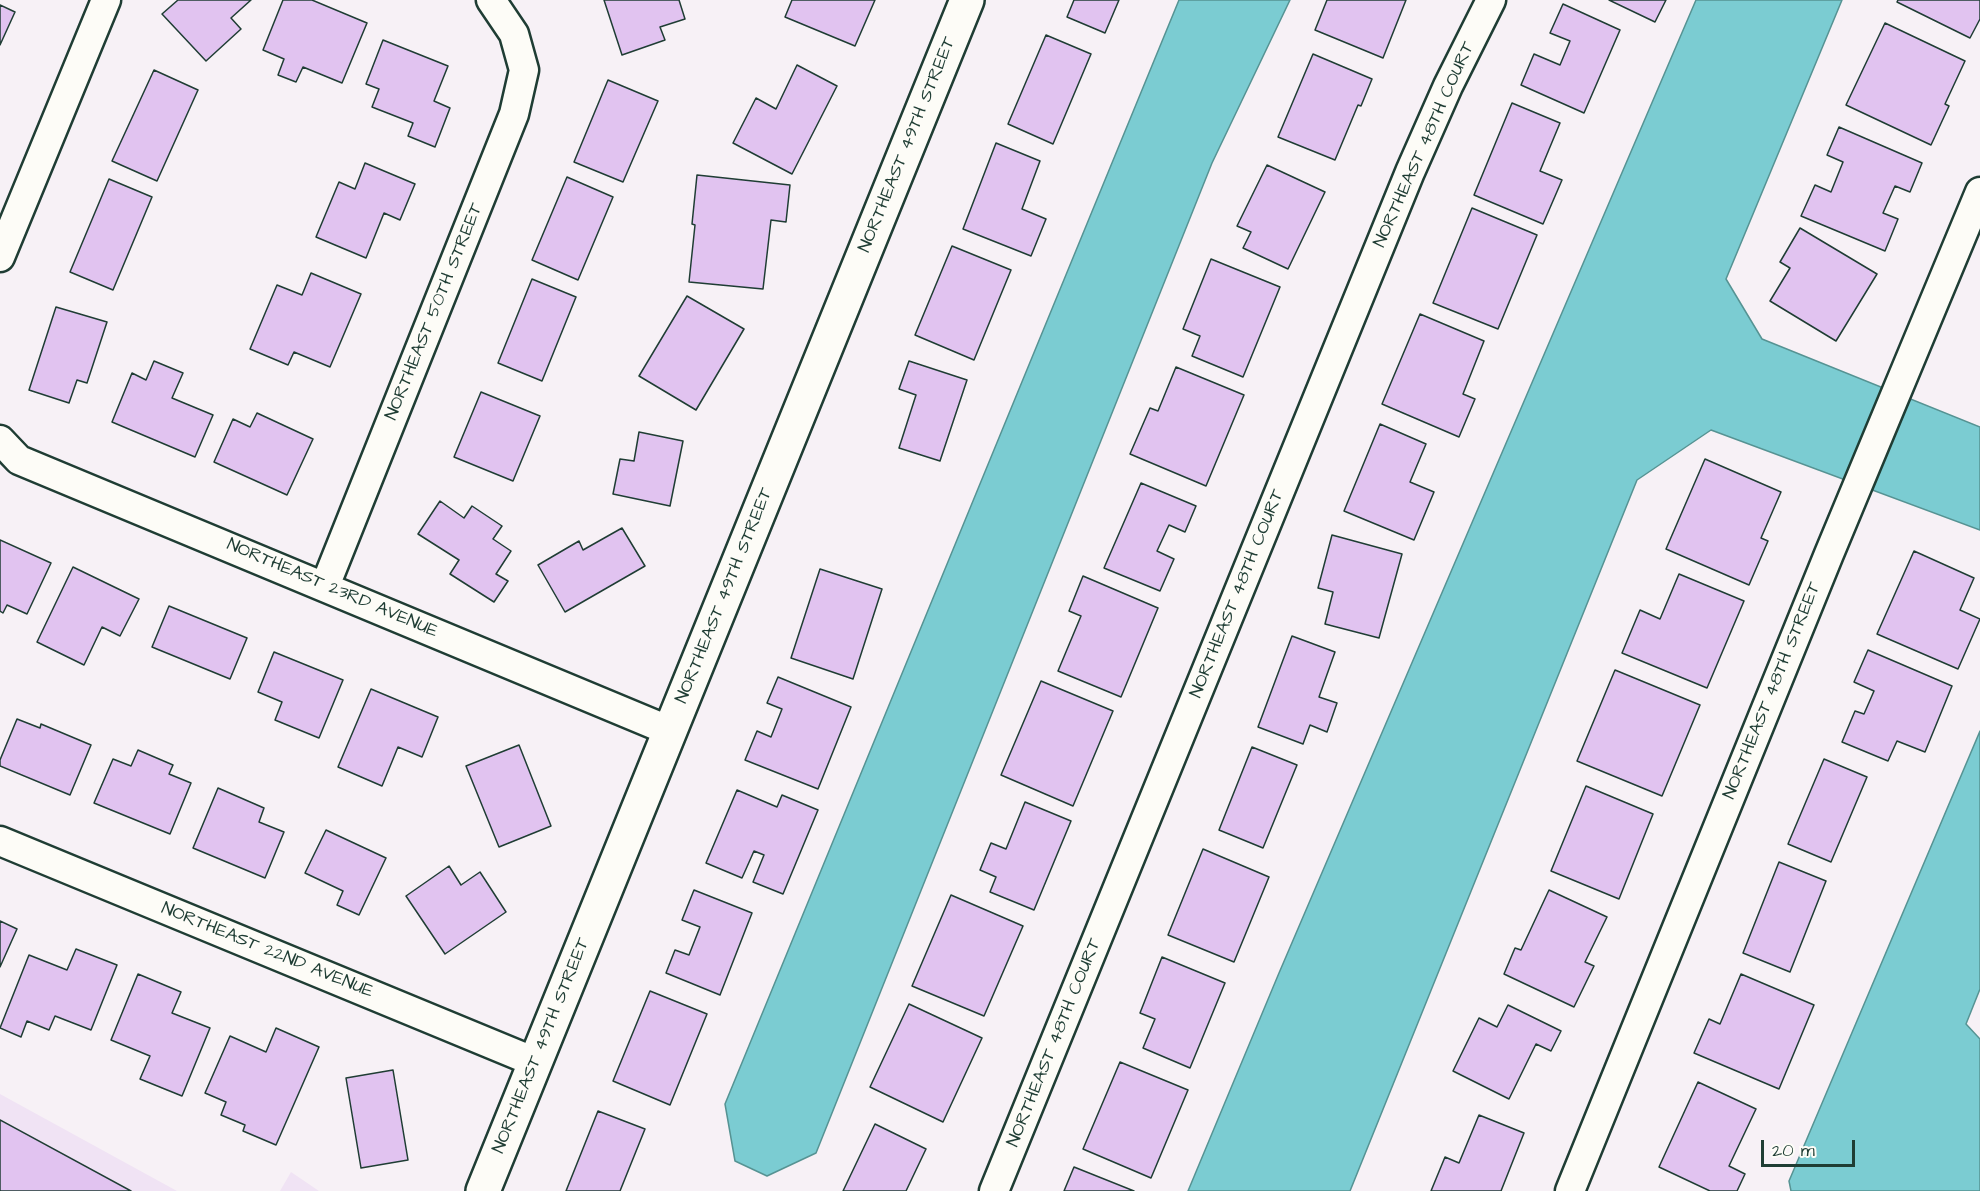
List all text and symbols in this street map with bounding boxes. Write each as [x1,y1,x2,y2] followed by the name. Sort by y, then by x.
[855,34,961,256] street label: NORTHEAST 49TH STREET
[1370,39,1480,251] street label: NORTHEAST 48TH COURT
[382,200,488,424] street label: NORTHEAST 50TH STREET
[672,485,778,707] street label: NORTHEAST 49TH STREET
[1186,487,1290,701] street label: NORTHEAST 48TH COURT
[223,535,441,643] street label: NORTHEAST 23RD AVENUE
[1720,579,1826,803] street label: NORTHEAST 48TH STREET
[158,899,376,1003] street label: NORTHEAST 22ND AVENUE
[489,935,595,1157] street label: NORTHEAST 49TH STREET
[1003,936,1107,1150] street label: NORTHEAST 48TH COURT
[1764,1128,1858,1166] scale bar
[1772,1138,1815,1163] text: 20 m

